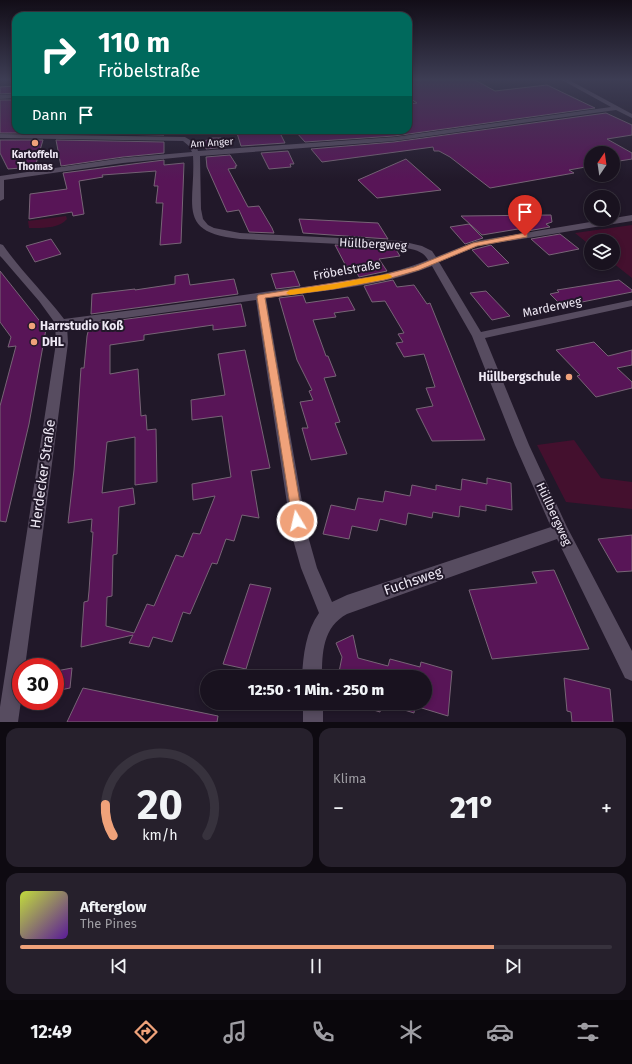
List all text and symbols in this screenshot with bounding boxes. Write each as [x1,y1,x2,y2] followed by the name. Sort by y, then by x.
[98,26,170,59] text: 110 m
[32,28,84,80] icon: right
[98,60,200,82] text: Fröbelstraße
[75,104,97,126] icon: arrive
[32,106,67,124] text: Dann
[190,136,234,150] street label: Am Anger
[30,138,40,148] marker: Kartoffeln Thomas
[584,146,620,182] north arrow
[584,146,620,270] map controls
[12,149,58,173] place label: Kartoffeln Thomas
[584,190,620,226] button: search
[508,195,542,236] pin
[514,201,536,223] icon: arrive
[584,234,620,270] button: layers
[339,235,408,253] street label: Hüllbergweg
[312,257,382,283] street label: Fröbelstraße
[521,294,583,320] street label: Marderweg
[40,319,124,333] place label: Harrstudio Koß
[27,321,37,331] marker: Harrstudio Koß
[42,335,64,349] place label: DHL
[29,337,39,347] marker: DHL
[479,370,561,384] place label: Hüllbergschule
[564,372,574,382] marker: Hüllbergschule
[27,418,59,530] street label: Herdecker Straße
[533,480,575,548] street label: Hüllbergweg
[276,500,318,542] position arrow
[381,563,445,599] street label: Fuchsweg
[12,658,64,710] speed limit sign: 30
[248,681,384,699] text: 12:50 · 1 Min. · 250 m
[333,771,366,786] text: Klima
[137,779,182,829] text: 20
[450,790,495,826] text: 21°
[333,795,344,822] text: −
[601,795,612,822] text: +
[142,826,177,843] text: km/h
[80,898,146,916] text: Afterglow
[80,916,137,931] text: The Pines
[108,955,130,977] icon: previous
[305,955,327,977] icon: pause
[502,955,524,977] icon: next
[132,1018,160,1046] icon: directions
[221,1018,249,1046] icon: music
[309,1018,337,1046] icon: phone
[397,1018,425,1046] icon: climate
[486,1018,514,1046] icon: car
[574,1018,602,1046] icon: filters
[30,1021,72,1043] text: 12:49

